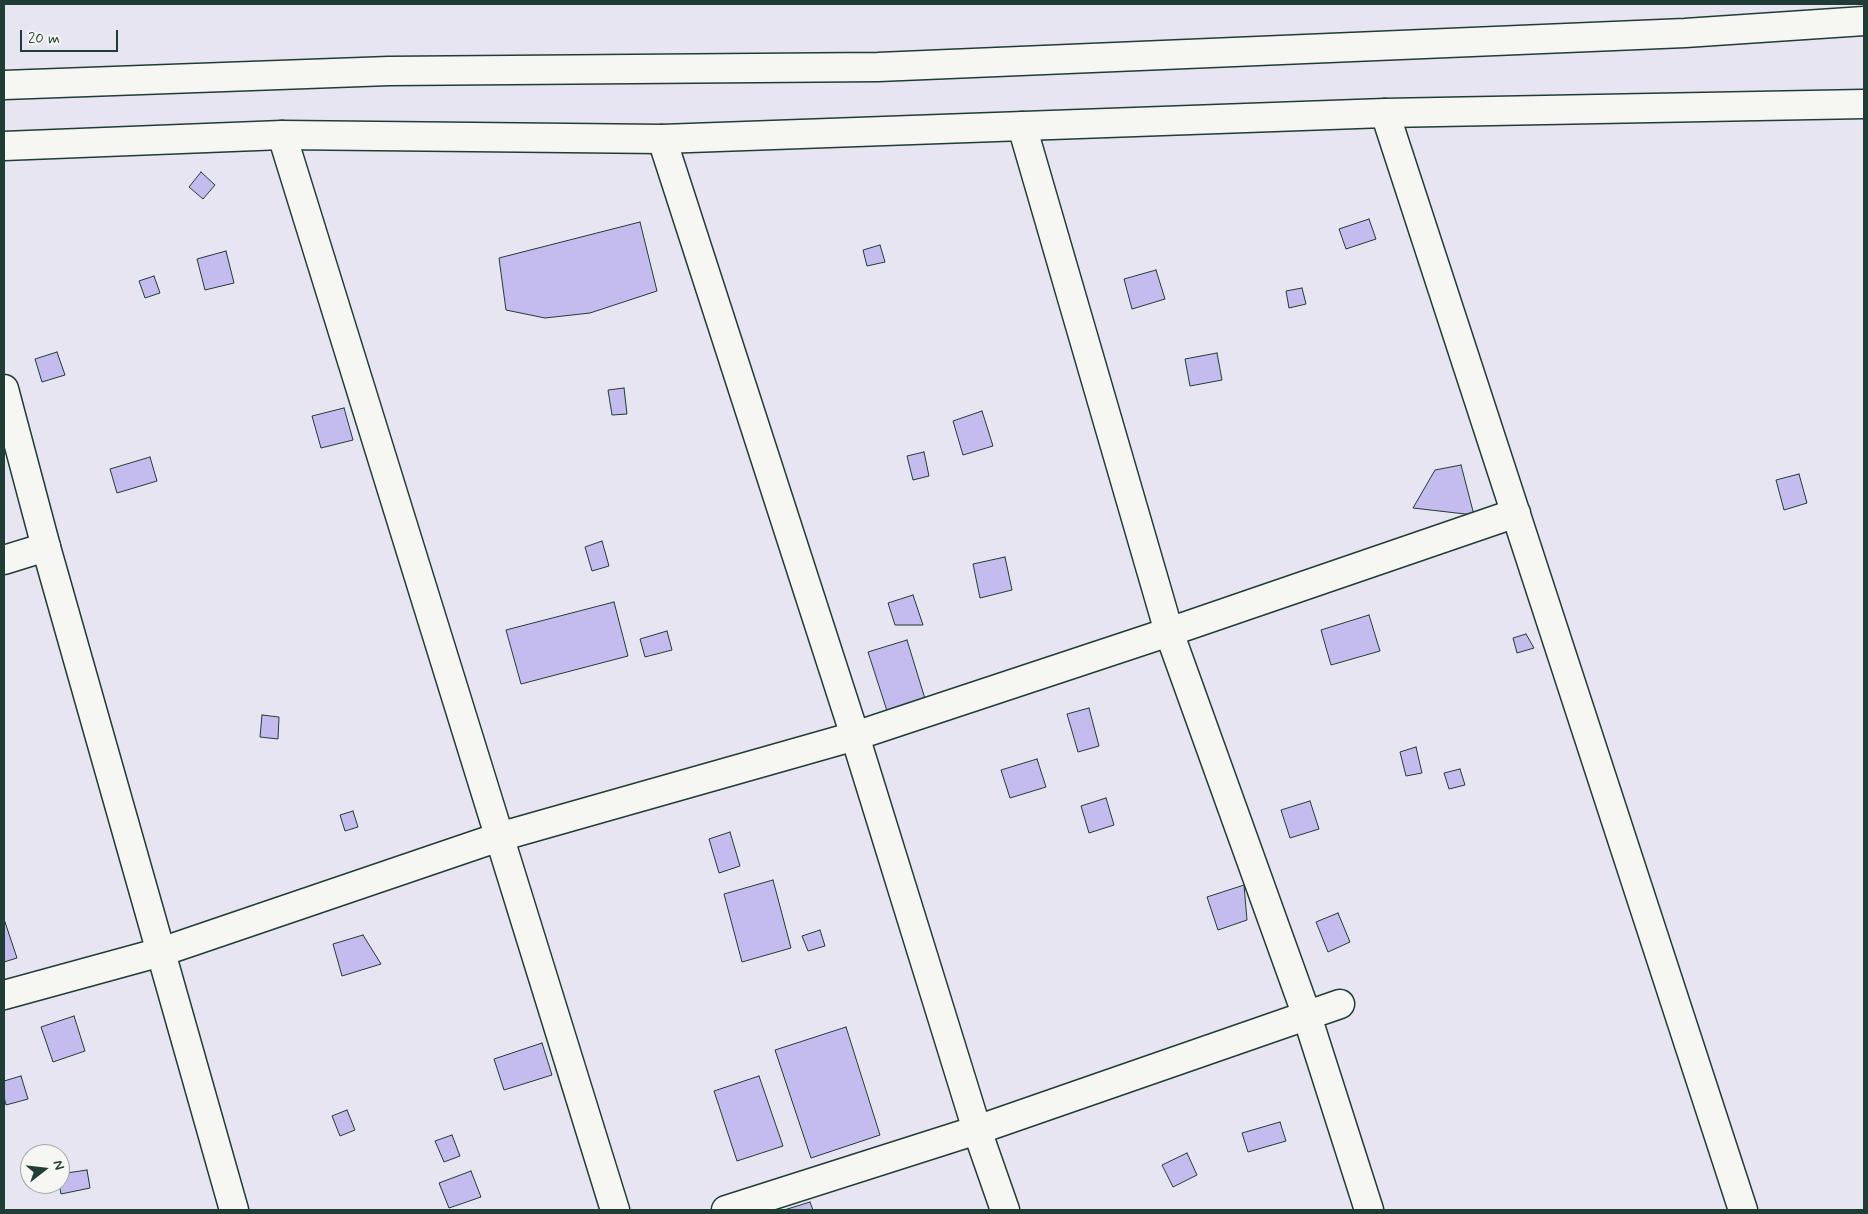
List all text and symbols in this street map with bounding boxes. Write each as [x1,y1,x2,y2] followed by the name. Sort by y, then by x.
[22,20,120,52] scale bar
[28,29,60,49] text: 20 m
[20,1144,70,1194] north arrow
[49,1158,68,1172] text: N

